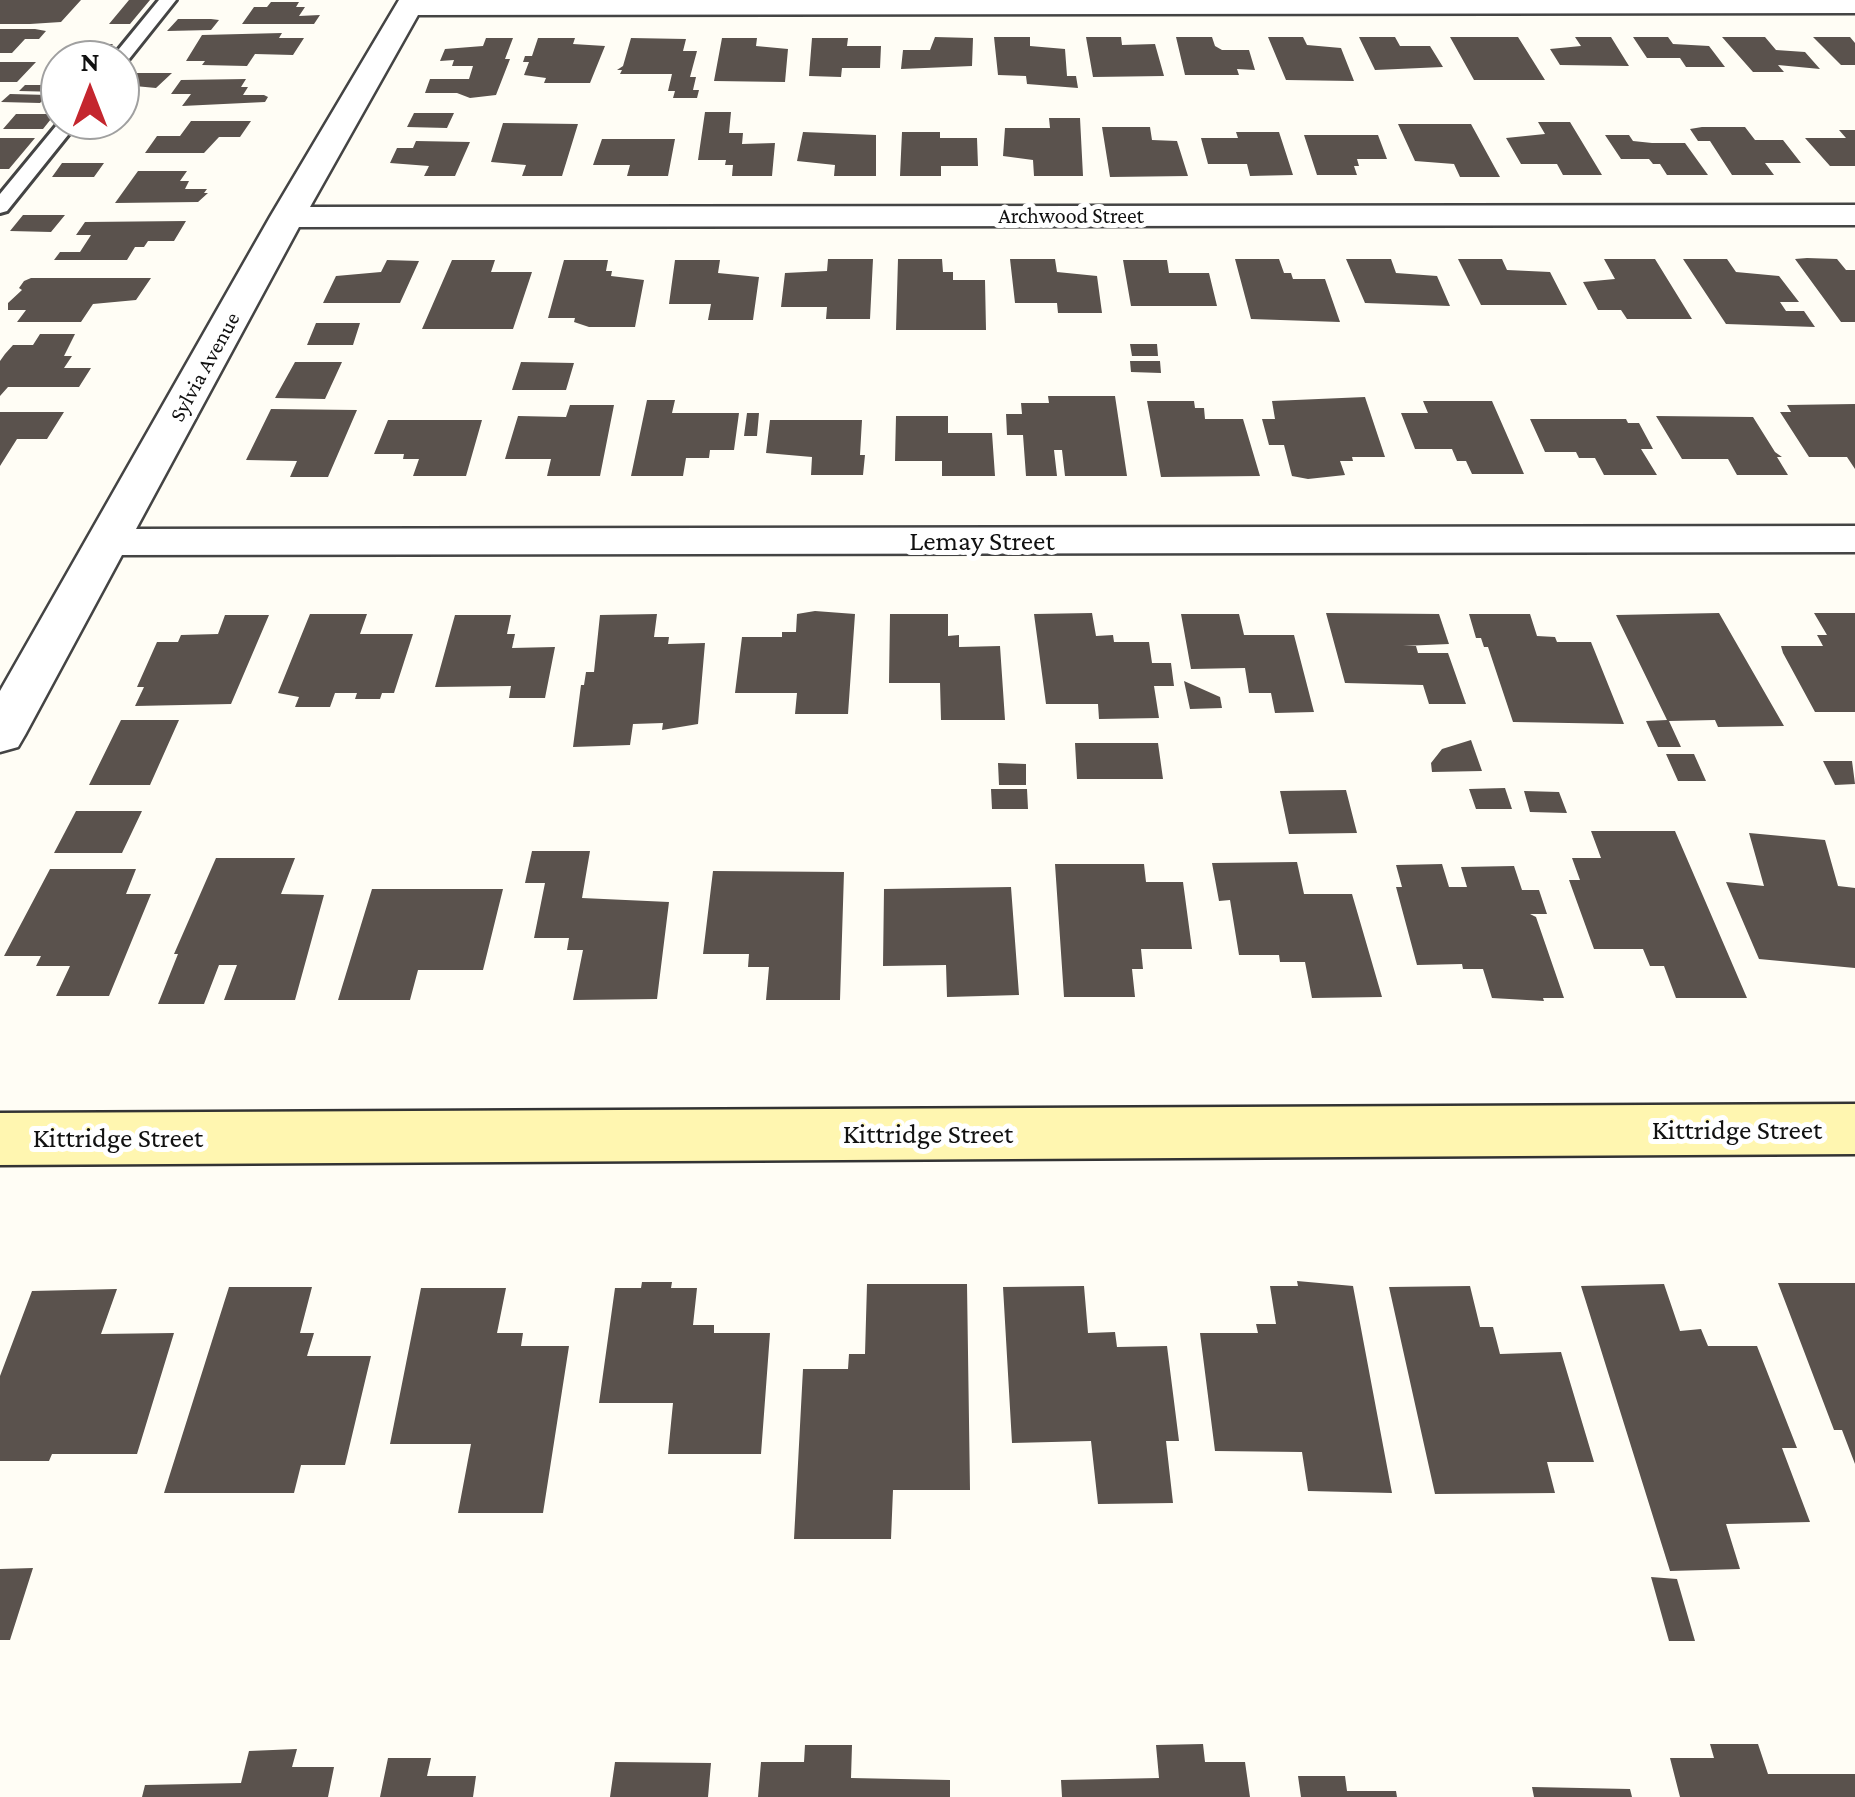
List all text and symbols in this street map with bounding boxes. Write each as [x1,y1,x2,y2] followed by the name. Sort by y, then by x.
[40,40,140,140] north arrow
[80,46,100,77] text: N
[998,203,1144,229] street label: Archwood Street
[164,308,246,426] street label: Sylvia Avenue
[909,524,1055,558] street label: Lemay Street
[1652,1113,1822,1147] street label: Kittridge Street
[843,1117,1013,1151] street label: Kittridge Street
[33,1121,203,1155] street label: Kittridge Street

